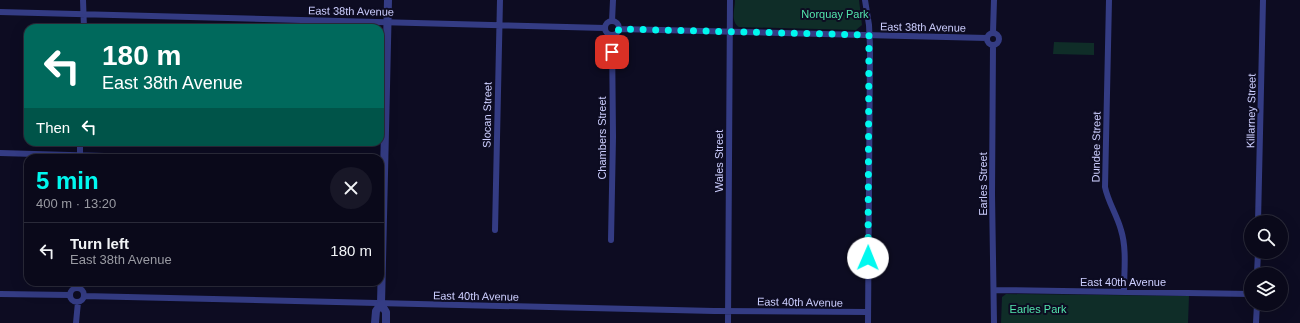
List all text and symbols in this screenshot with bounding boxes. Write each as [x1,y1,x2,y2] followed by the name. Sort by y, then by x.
[308,4,394,18] street label: East 38th Avenue
[801,8,869,20] park label: Norquay Park
[880,20,966,34] street label: East 38th Avenue
[595,35,629,69] pin
[36,40,88,92] icon: left
[102,40,181,71] text: 180 m
[601,41,623,63] icon: arrive
[102,73,243,93] text: East 38th Avenue
[1244,74,1258,148] street label: Killarney Street
[480,82,494,148] street label: Slocan Street
[596,96,608,180] street label: Chambers Street
[1089,111,1103,183] street label: Dundee Street
[78,116,100,138] icon: left
[36,119,70,136] text: Then
[713,130,725,192] street label: Wales Street
[977,152,989,216] street label: Earles Street
[36,167,99,194] text: 5 min
[330,167,372,209] button: close
[36,196,116,211] text: 400 m · 13:20
[1244,215,1288,311] map controls
[1244,215,1288,259] button: search
[70,235,129,252] text: Turn left
[847,237,889,279] position arrow
[36,240,58,262] icon: left
[330,242,372,259] text: 180 m
[70,252,172,267] text: East 38th Avenue
[1244,267,1288,311] button: layers
[1080,276,1166,288] street label: East 40th Avenue
[433,289,519,303] street label: East 40th Avenue
[757,295,843,309] street label: East 40th Avenue
[1010,303,1067,315] park label: Earles Park

